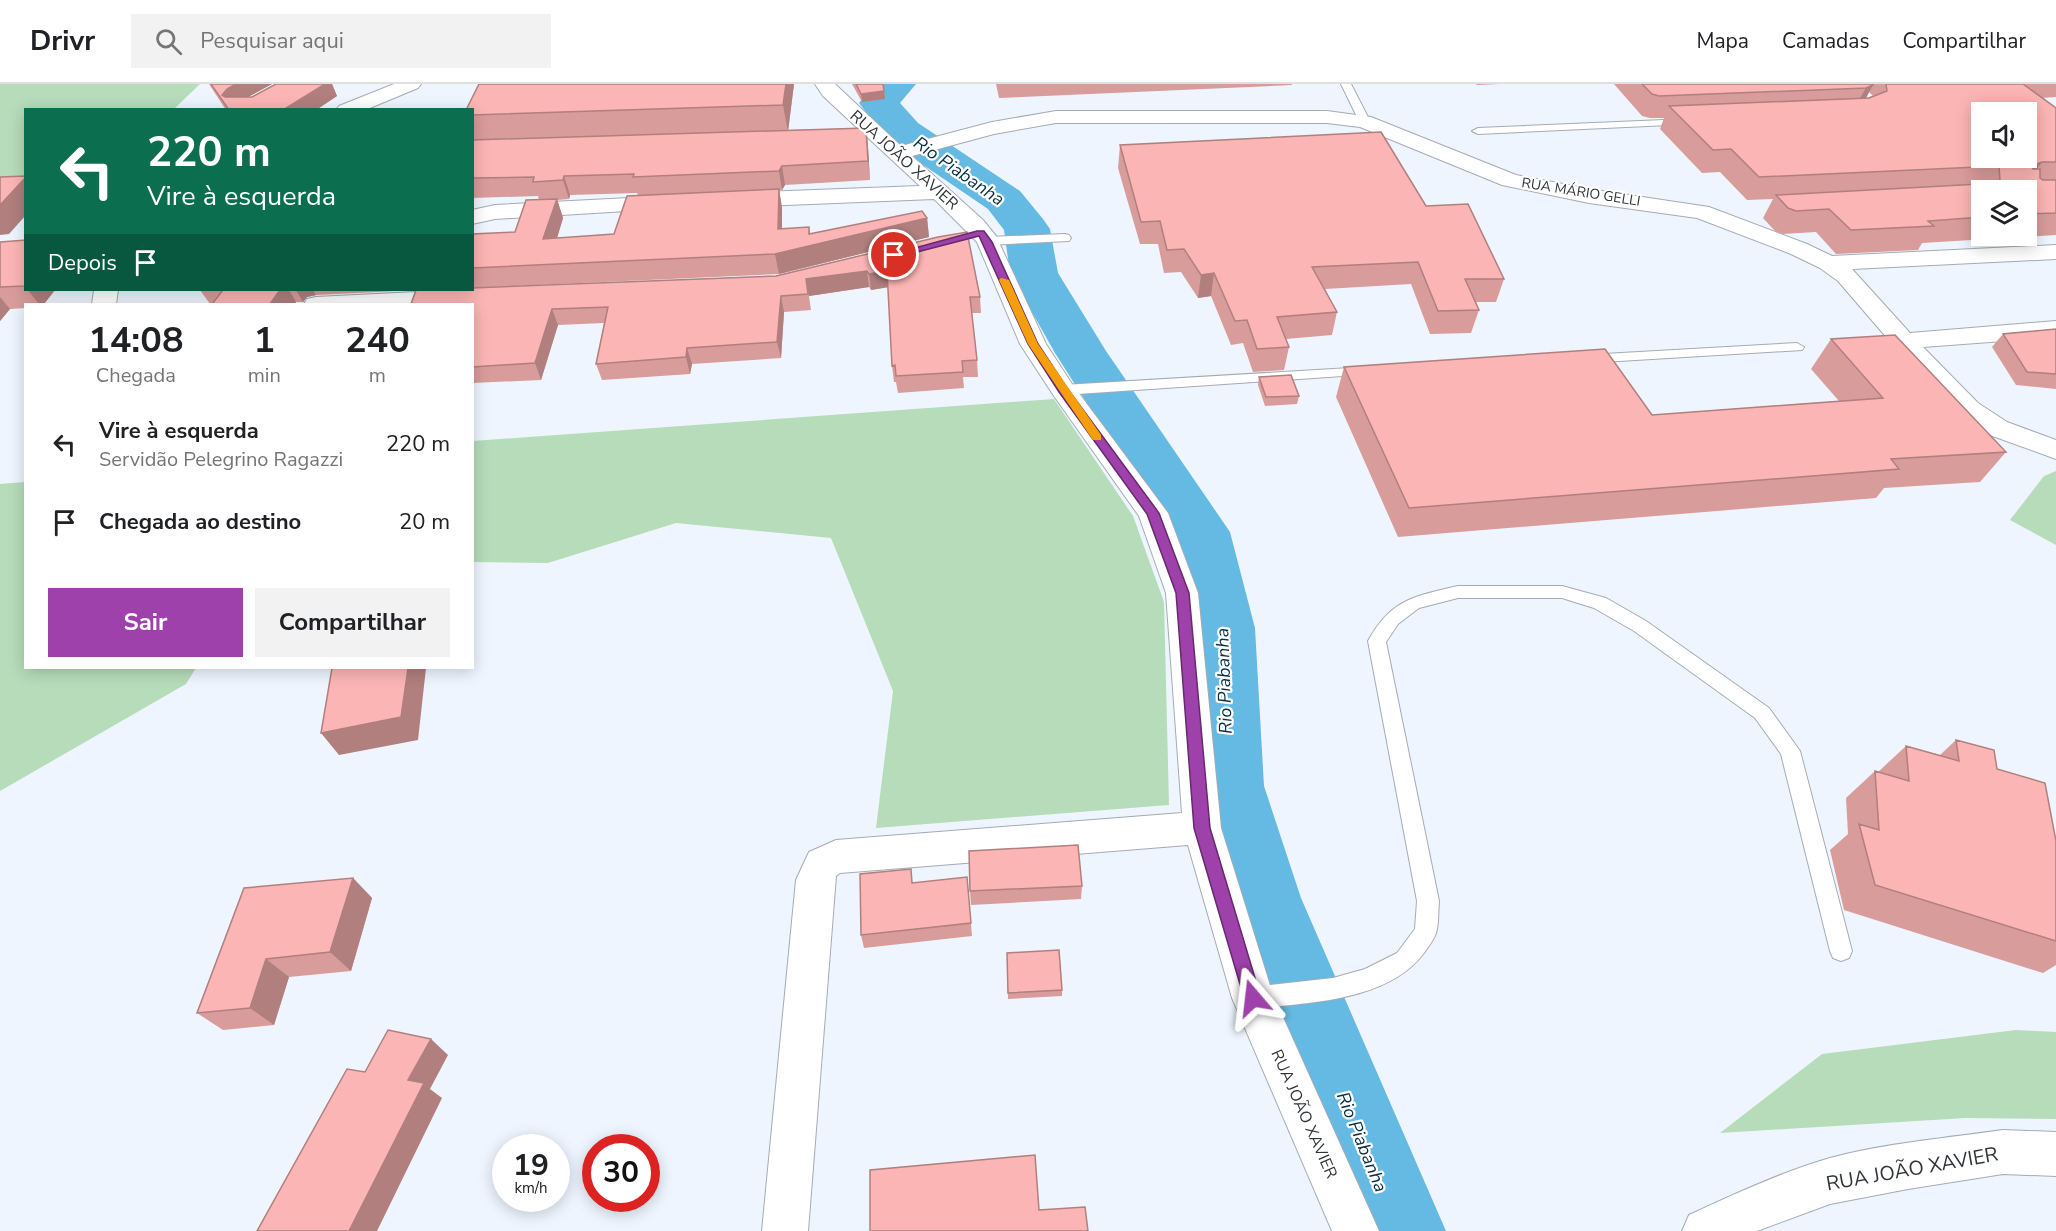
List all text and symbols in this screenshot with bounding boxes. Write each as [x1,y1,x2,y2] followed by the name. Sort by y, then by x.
[131,14,551,68] search box
[30,22,95,60] text: Drivr
[152,25,185,58] icon: search
[200,26,344,56] text: Pesquisar aqui
[1697,27,1749,55] text: Mapa
[1782,27,1869,55] text: Camadas
[1902,27,2026,55] text: Compartilhar
[1971,102,2037,246] map controls
[1971,102,2037,168] button: sound
[845,105,963,215] street label: RUA JOÃO XAVIER
[147,124,271,181] text: 220 m
[909,131,1009,211] water label: Rio Piabanha
[48,132,126,210] icon: left
[1520,173,1642,211] street label: RUA MÁRIO GELLI
[147,178,336,215] text: Vire à esquerda
[1971,180,2037,246] button: layers
[868,229,919,280] pin
[877,238,910,271] icon: arrive
[129,246,162,279] icon: arrive
[48,248,117,278] text: Depois
[88,316,184,365] text: 14:08
[253,316,275,365] text: 1
[345,316,410,365] text: 240
[96,362,176,389] text: Chegada
[248,362,281,389] text: min
[369,362,386,389] text: m
[99,416,259,446] text: Vire à esquerda
[48,428,81,461] icon: left
[386,429,450,459] text: 220 m
[99,446,343,473] text: Servidão Pelegrino Ragazzi
[48,506,81,539] icon: arrive
[99,507,301,537] text: Chegada ao destino
[399,507,450,537] text: 20 m
[48,588,243,657] button: Sair
[255,588,450,657] button: Compartilhar
[1210,628,1238,734] water label: Rio Piabanha
[1221,966,1285,1030] position arrow
[1266,1046,1342,1182] street label: RUA JOÃO XAVIER
[1331,1088,1393,1196] water label: Rio Piabanha
[582,1134,660,1212] speed limit sign: 30
[1824,1141,2000,1197] street label: RUA JOÃO XAVIER
[513,1145,549,1186] text: 19
[514,1178,548,1198] text: km/h

